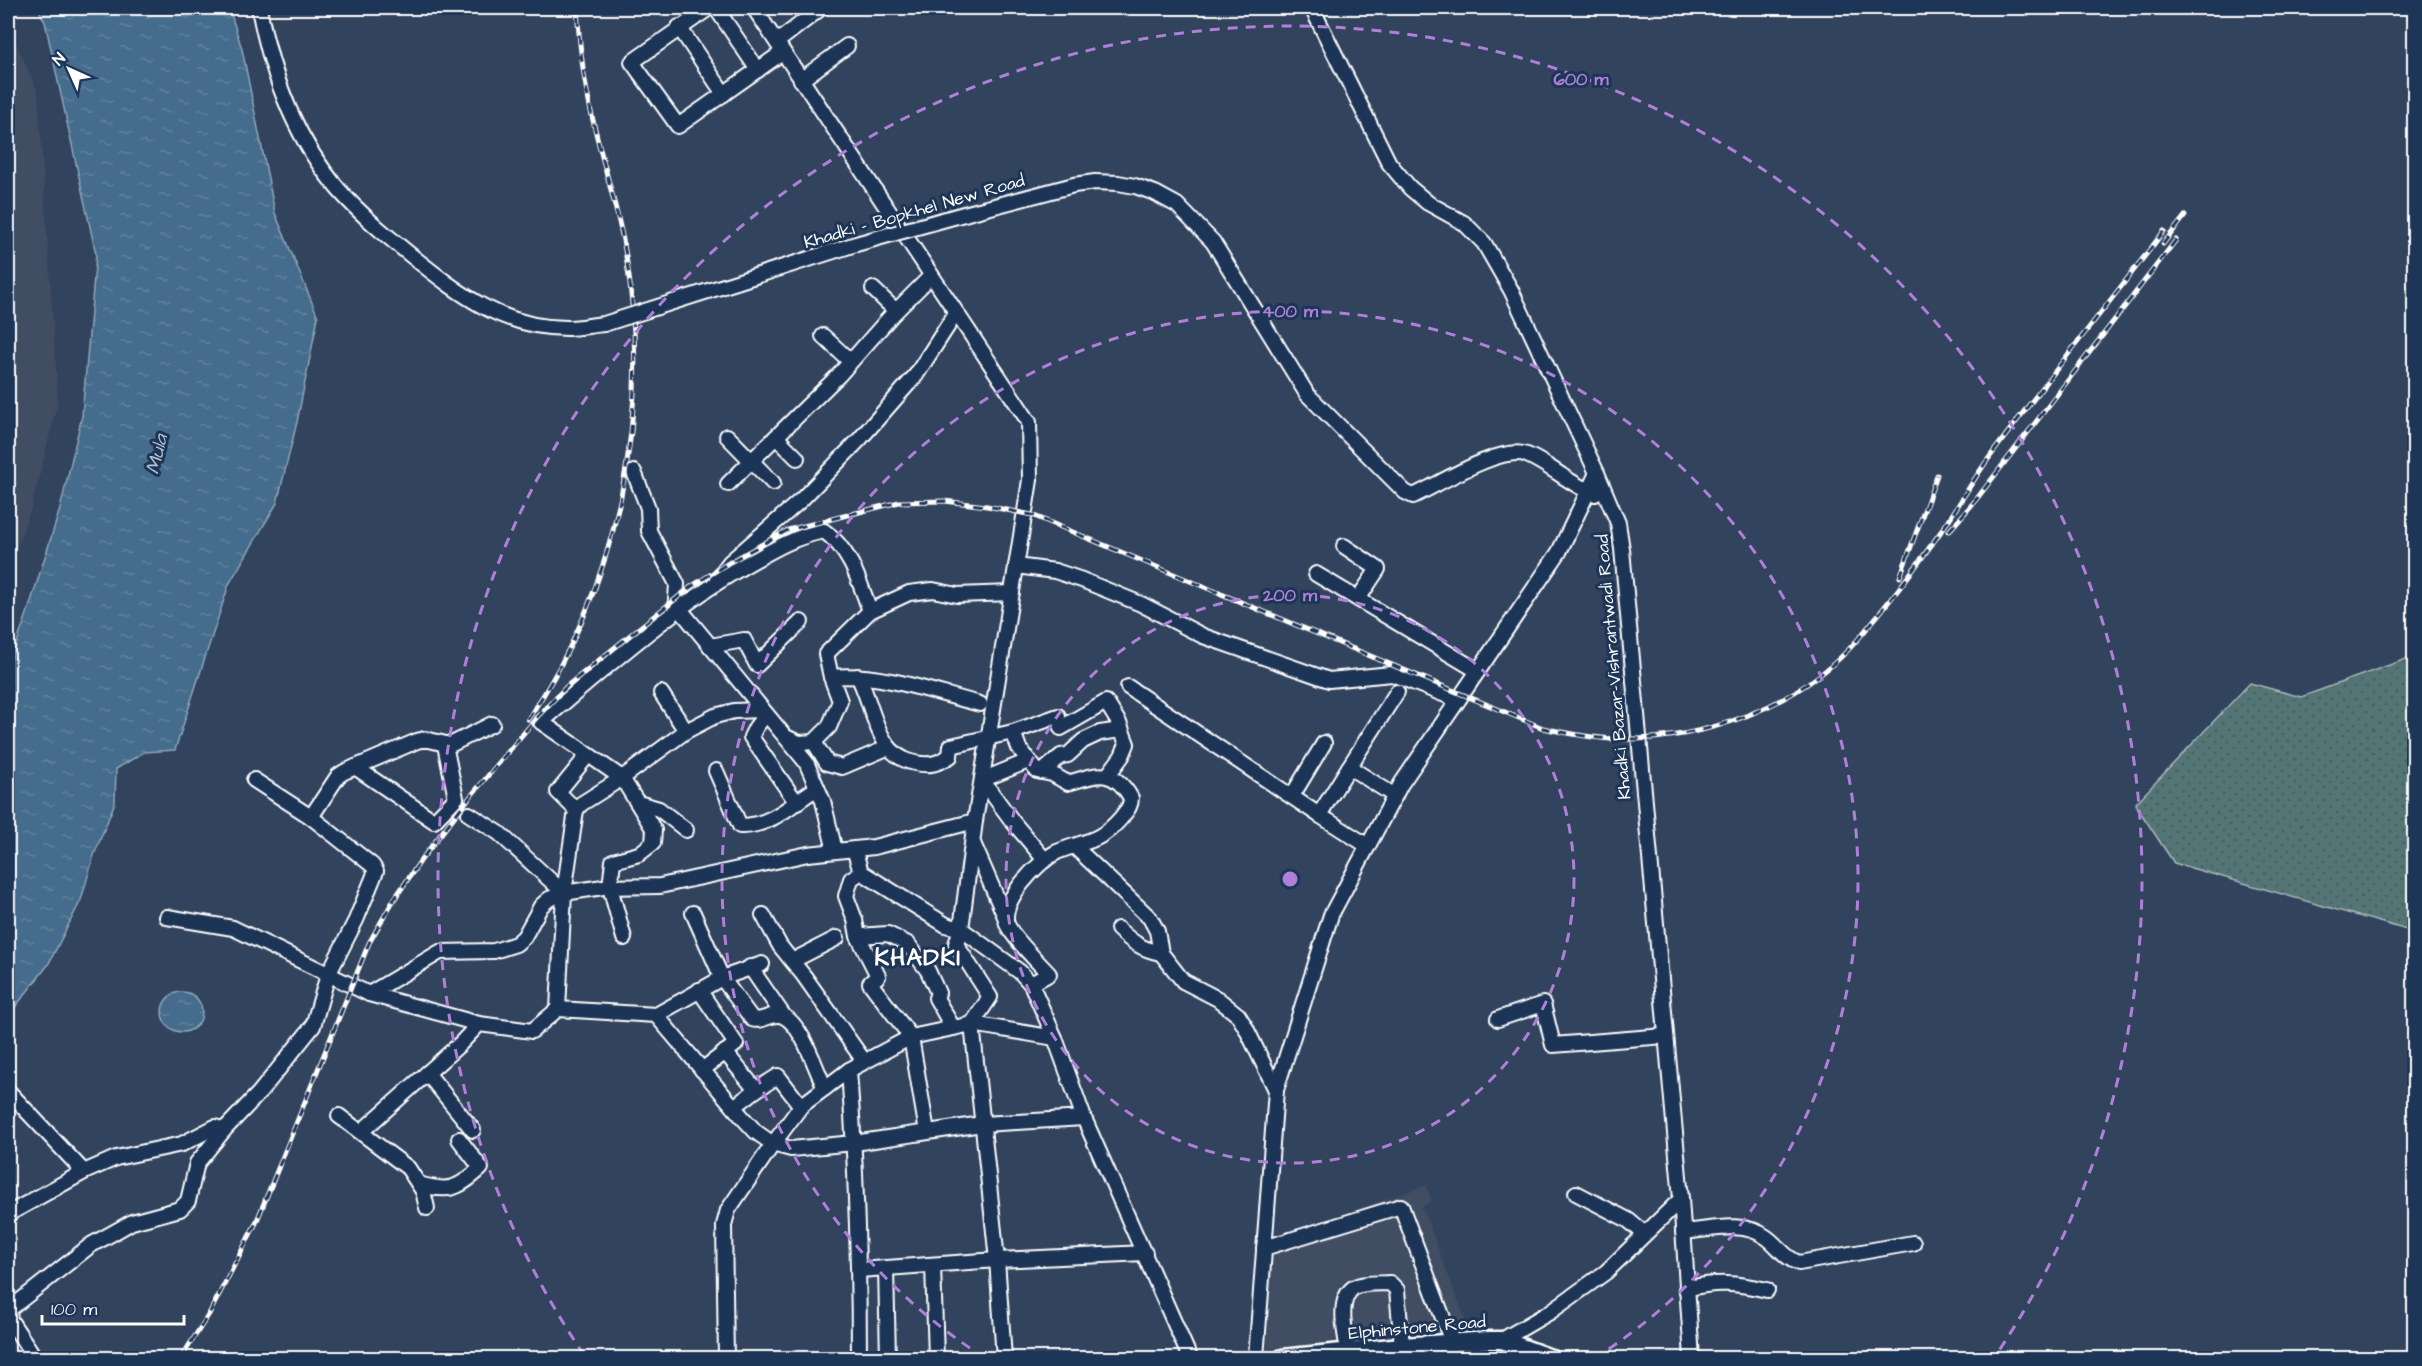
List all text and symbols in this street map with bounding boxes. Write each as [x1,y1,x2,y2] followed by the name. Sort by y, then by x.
[39,39,99,99] north arrow
[48,48,70,70] text: N
[1553,67,1610,92] text: 600 m
[801,168,1028,255] street label: Khadki - Bopkhel New Road
[1262,299,1319,324] text: 400 m
[139,431,175,477] water label: Mula
[1589,533,1638,801] street label: Khadki Bazar-Vishrantwadi Road
[1262,583,1318,608] text: 200 m
[1280,869,1300,889] centre of rings
[874,941,962,975] district label: KHADKI
[42,1288,184,1326] scale bar
[51,1297,97,1322] text: 100 m
[1347,1309,1487,1346] street label: Elphinstone Road

